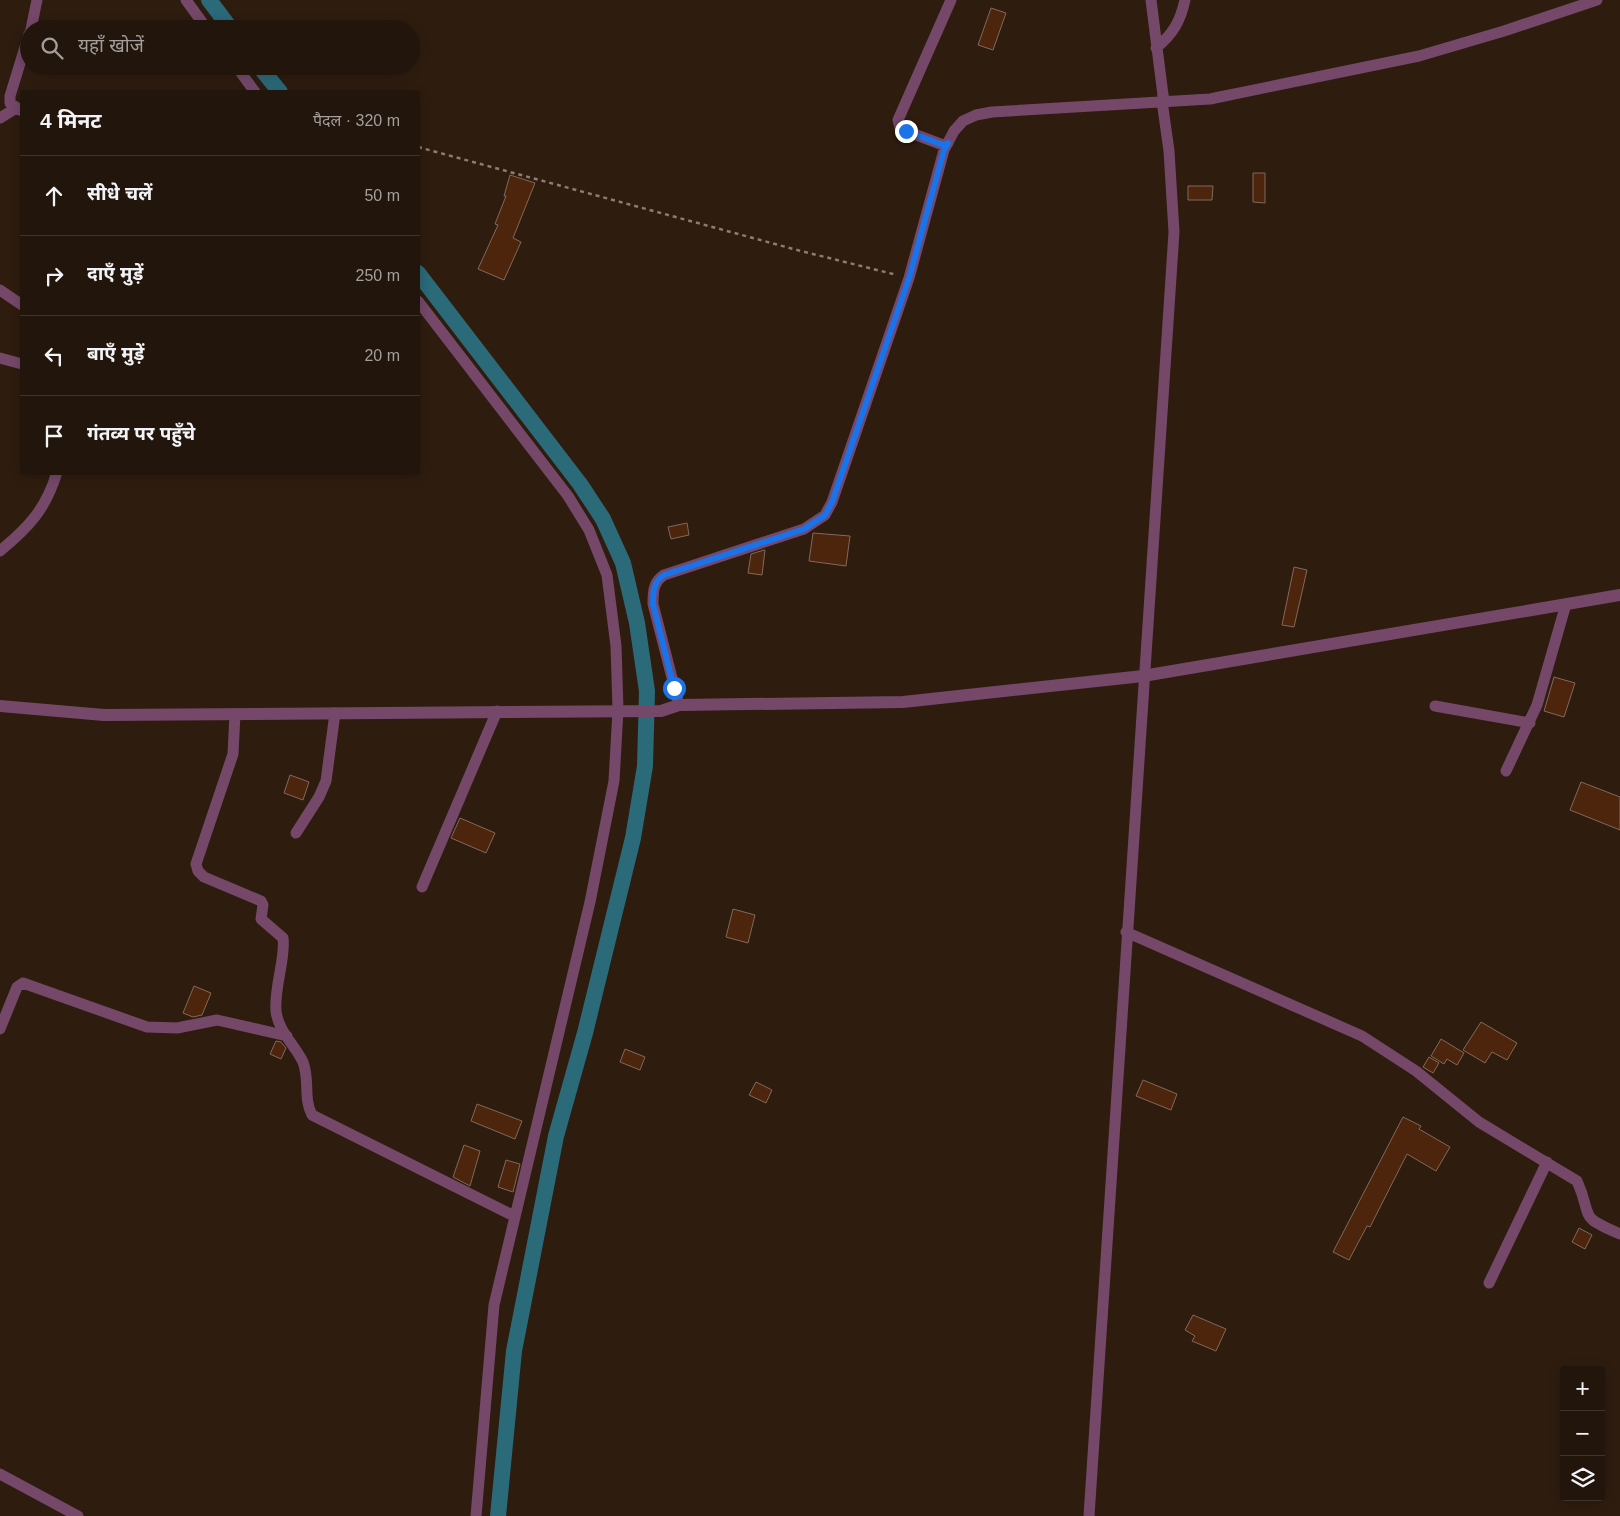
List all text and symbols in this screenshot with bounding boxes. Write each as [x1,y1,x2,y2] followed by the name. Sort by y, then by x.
[20,20,420,75] search box
[38,34,66,62] icon: search
[78,35,144,56] text: यहाँ खोजें
[40,109,102,132] text: 4 मिनट
[313,112,400,129] text: पैदल · 320 m
[895,120,918,143] route end
[40,182,68,210] icon: ahead
[87,183,152,204] text: सीधे चलें
[364,187,400,204] text: 50 m
[40,262,68,290] icon: right
[87,263,143,284] text: दाएँ मुड़ें
[356,267,400,284] text: 250 m
[40,342,68,370] icon: left
[87,343,144,364] text: बाएँ मुड़ें
[364,347,400,364] text: 20 m
[40,422,68,450] icon: arrive
[87,423,195,444] text: गंतव्य पर पहुँचे
[663,677,686,700] route start
[1560,1366,1605,1501] map controls
[1560,1366,1605,1411] button: +
[1560,1411,1605,1456] button: −
[1560,1456,1605,1501] button: layers

